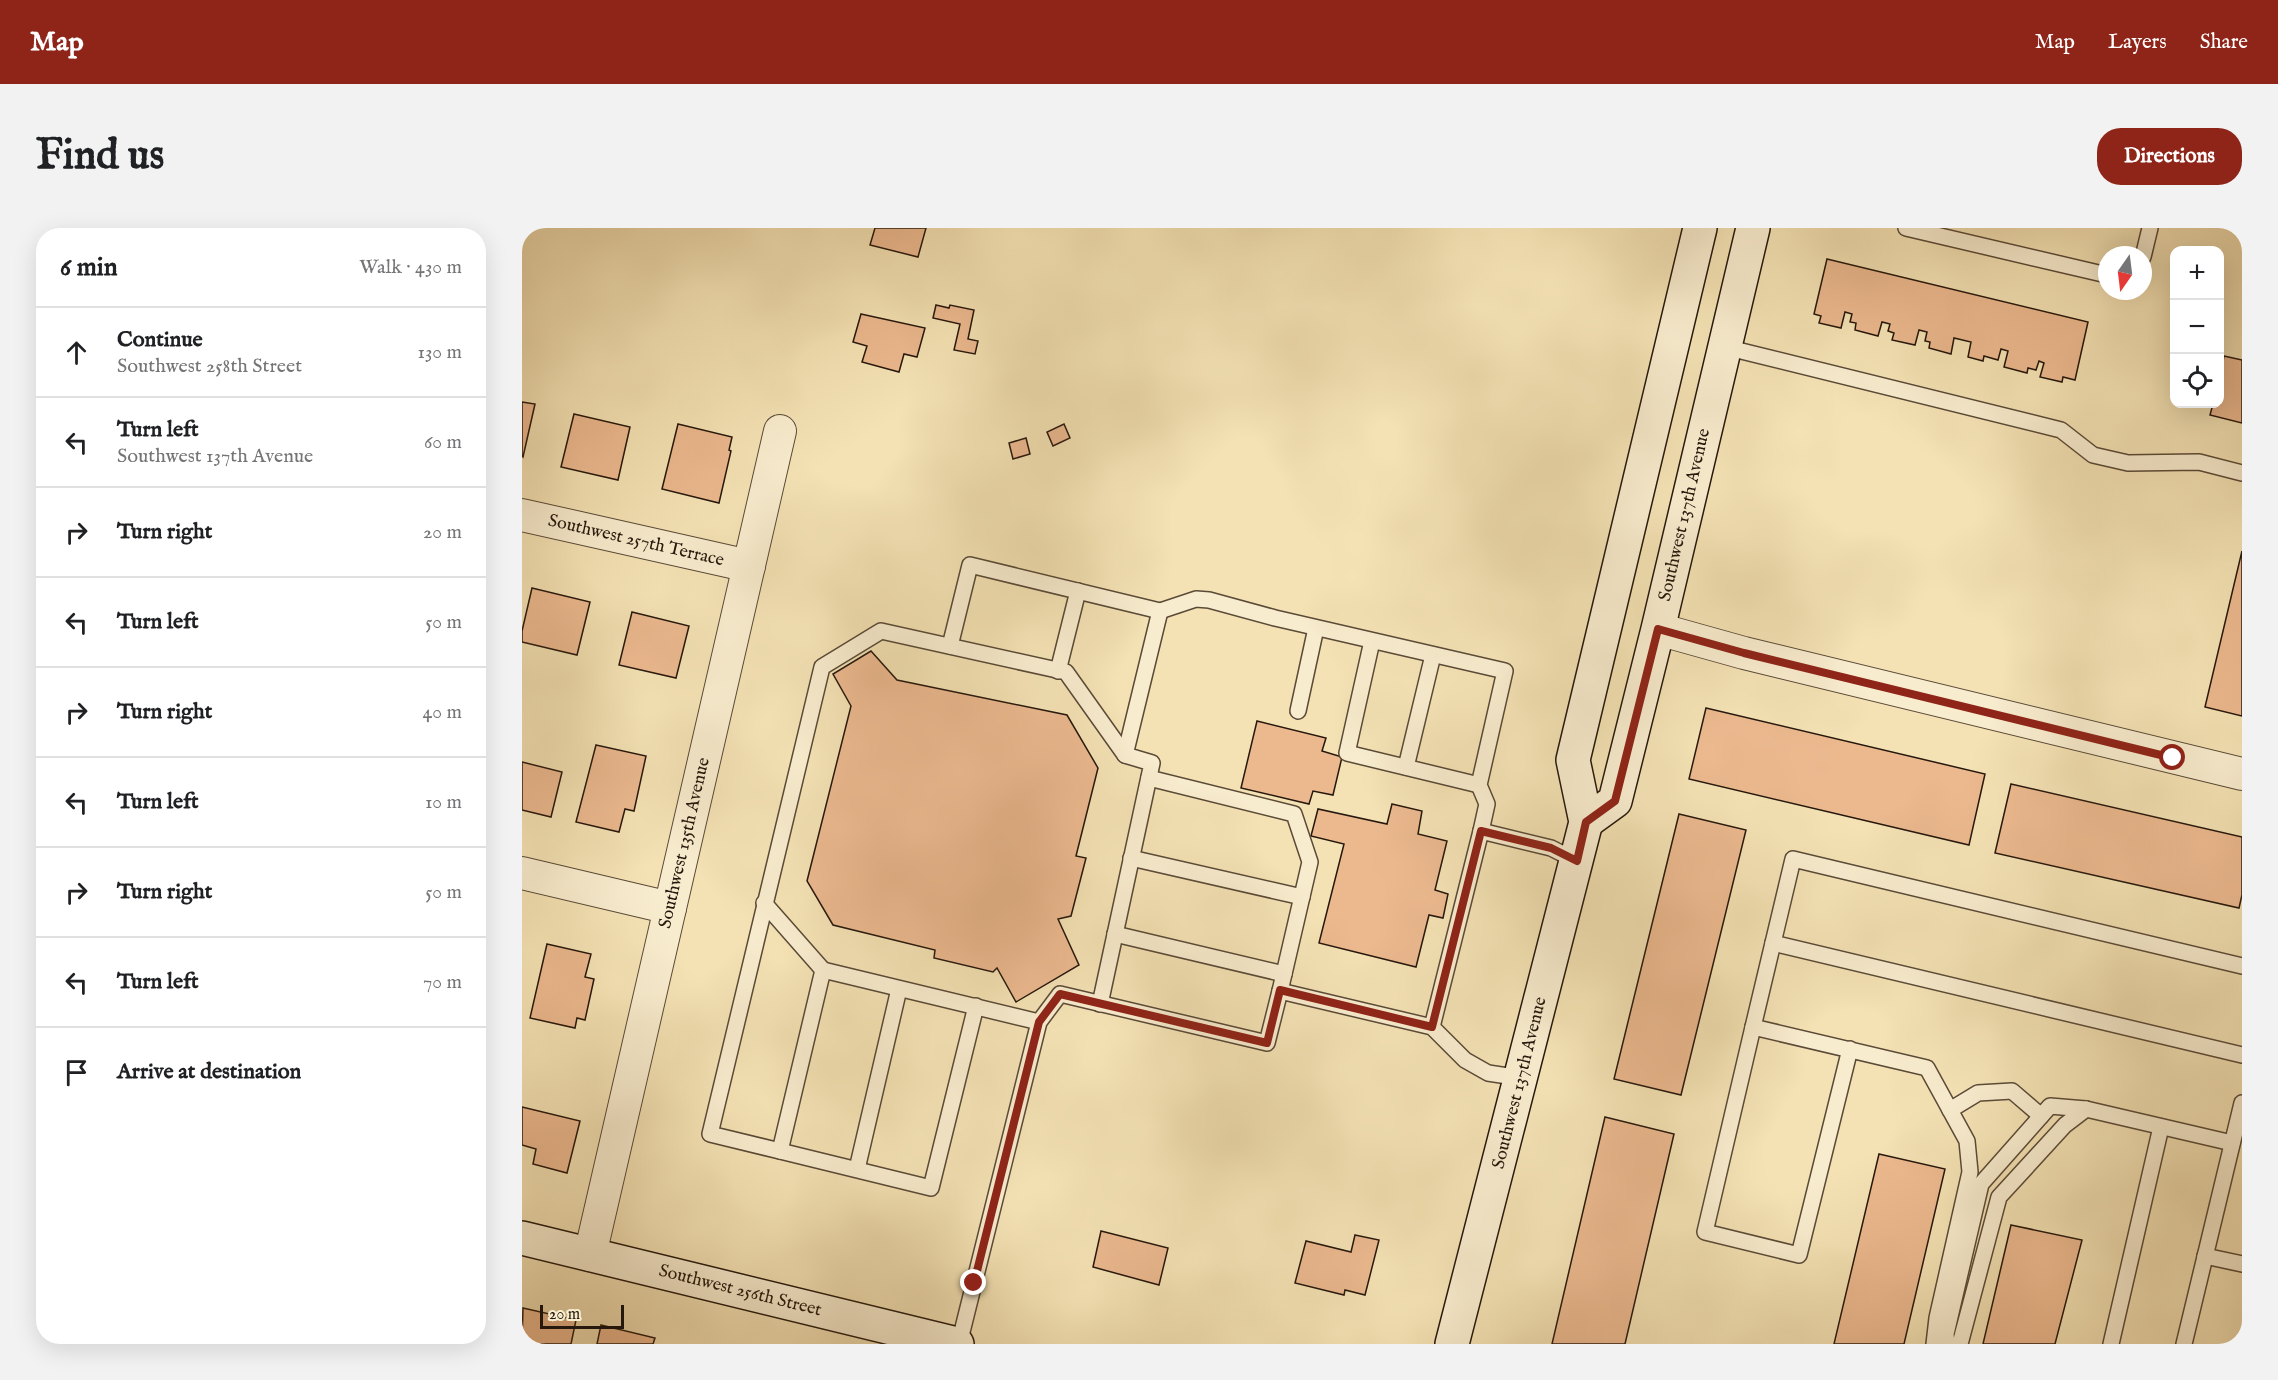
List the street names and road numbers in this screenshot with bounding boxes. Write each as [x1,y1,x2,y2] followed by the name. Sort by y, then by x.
[1654,426,1716,604] street label: Southwest 137th Avenue
[546,510,726,572] street label: Southwest 257th Terrace
[654,755,716,931] street label: Southwest 135th Avenue
[1487,995,1553,1171] street label: Southwest 137th Avenue
[656,1260,824,1322] street label: Southwest 256th Street

